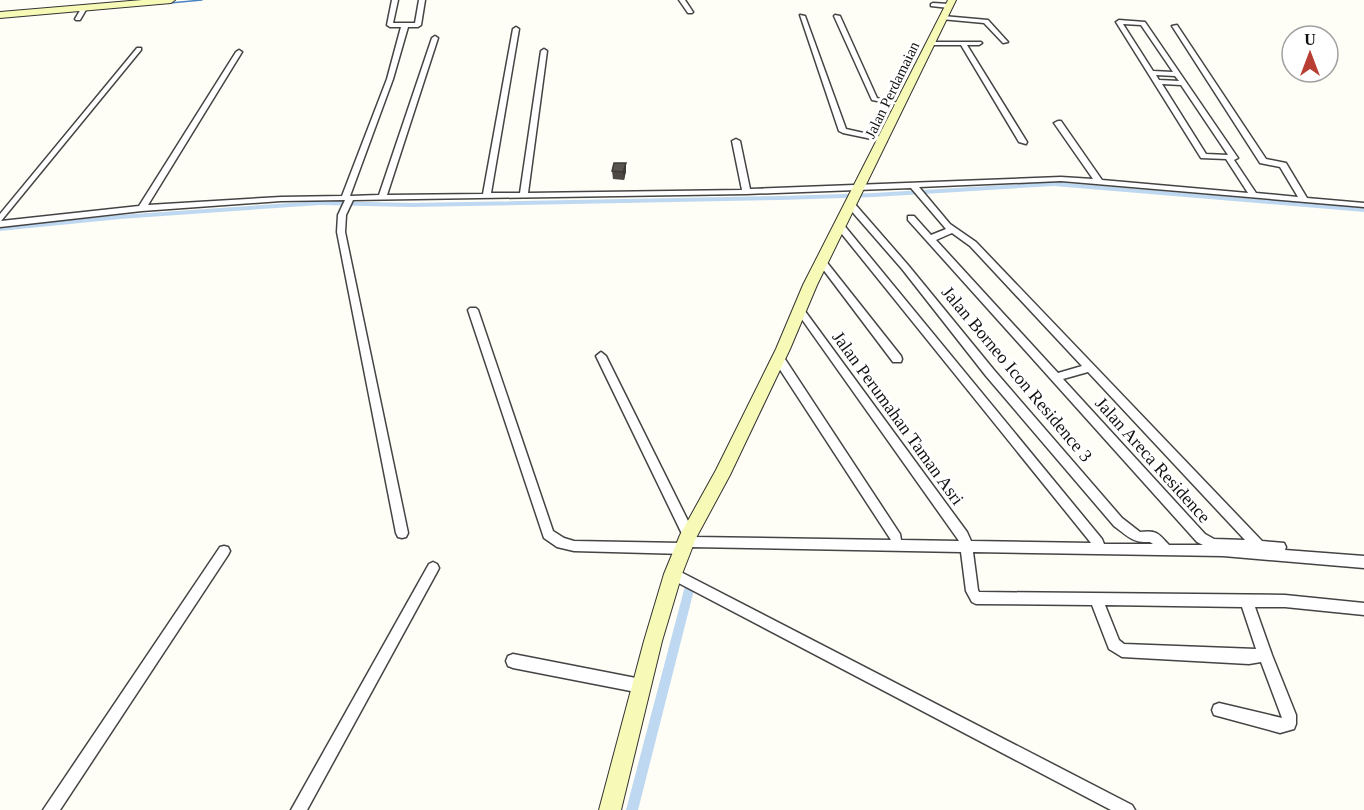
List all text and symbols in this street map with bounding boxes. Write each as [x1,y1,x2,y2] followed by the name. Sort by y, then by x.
[1280,24,1340,84] north arrow
[1304,31,1316,48] text: U
[862,39,923,141] street label: Jalan Perdamaian
[938,282,1096,466] street label: Jalan Borneo Icon Residence 3
[828,327,968,509] street label: Jalan Perumahan Taman Asri
[1091,393,1215,527] street label: Jalan Areca Residence

